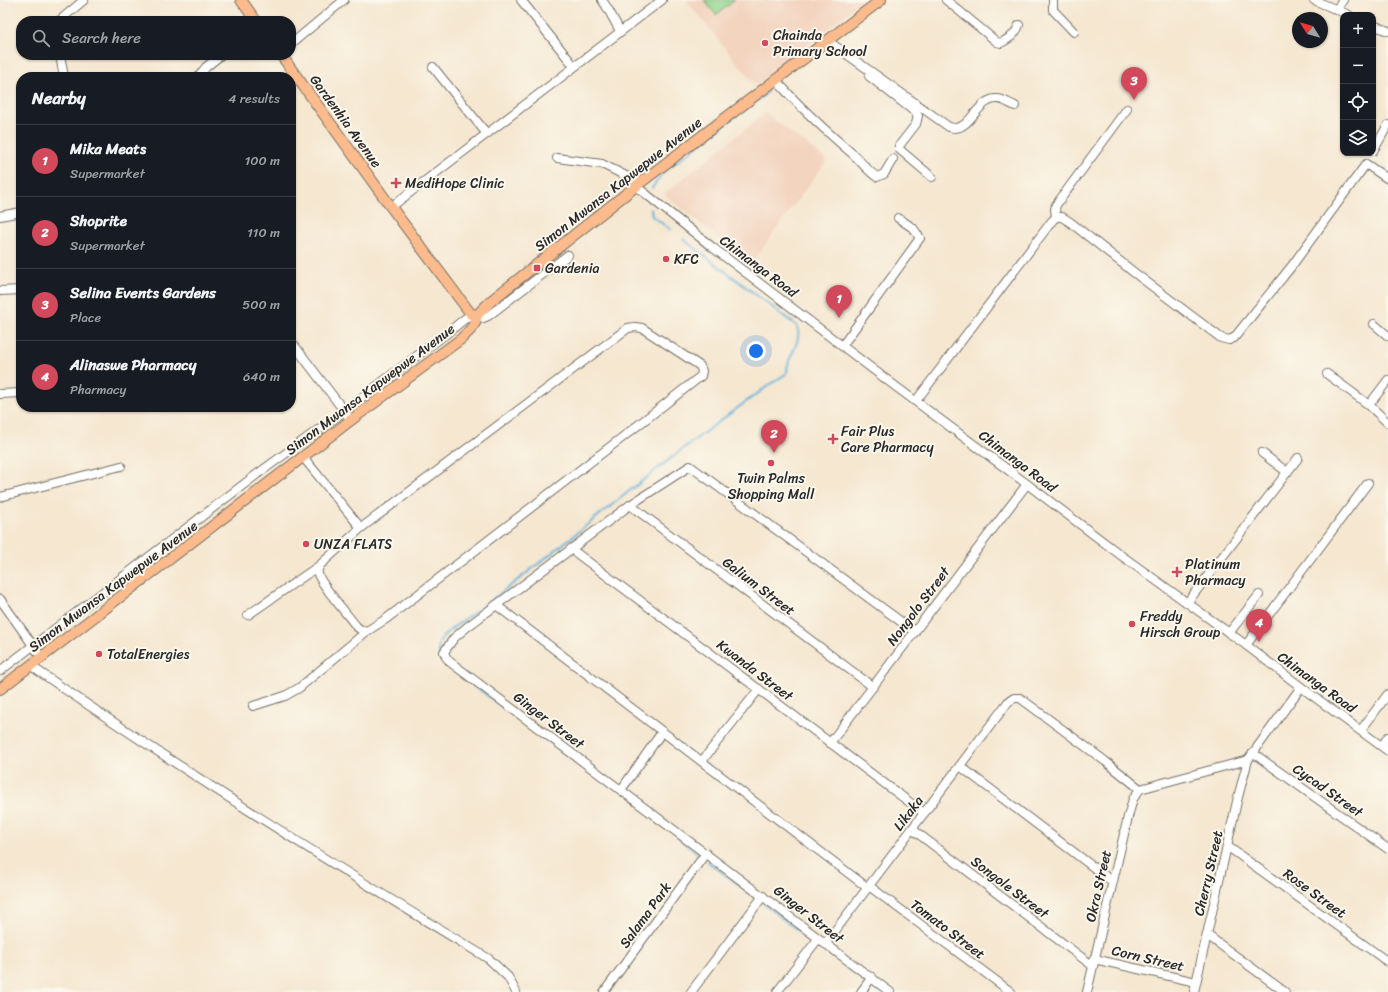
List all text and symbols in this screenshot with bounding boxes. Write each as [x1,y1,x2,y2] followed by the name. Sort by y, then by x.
[1292,12,1328,48] north arrow
[1340,12,1376,156] map controls
[1340,12,1376,48] button: +
[16,16,296,60] search box
[773,23,868,64] place label: Chainda Primary School
[62,25,141,51] text: Search here
[30,27,52,49] icon: search
[760,38,770,48] marker: Chainda Primary School
[1340,48,1376,84] button: −
[1121,67,1147,100] pin: 3
[303,69,388,173] street label: Gardenhia Avenue
[32,83,86,113] text: Nearby
[1340,84,1376,120] button: locate
[228,87,280,110] text: 4 results
[529,111,708,258] street label: Simon Mwansa Kapwepwe Avenue
[1340,120,1376,156] button: layers
[70,136,146,162] text: Mika Meats
[42,149,48,172] text: 1
[245,149,280,172] text: 100 m
[70,162,145,185] text: Supermarket
[405,171,505,196] place label: MediHope Clinic
[390,177,402,189] marker: MediHope Clinic
[70,208,127,234] text: Shoprite
[41,221,49,244] text: 2
[247,221,280,244] text: 110 m
[714,228,805,305] street label: Chimanga Road
[70,234,145,257] text: Supermarket
[674,247,699,272] place label: KFC
[661,254,671,264] marker: KFC
[545,256,600,281] place label: Gardenia
[532,263,542,273] marker: Gardenia
[70,280,216,306] text: Selina Events Gardens
[826,285,852,318] pin: 1
[41,293,49,316] text: 3
[242,293,280,316] text: 500 m
[70,306,101,329] text: Place
[280,317,461,462] street label: Simon Mwansa Kapwepwe Avenue
[746,341,766,361] your location
[70,352,196,378] text: Alinaswe Pharmacy
[41,365,49,388] text: 4
[243,365,280,388] text: 640 m
[70,378,126,401] text: Pharmacy
[841,419,934,460] place label: Fair Plus Care Pharmacy
[761,420,787,453] pin: 2
[973,423,1064,500] street label: Chimanga Road
[828,434,838,444] marker: Fair Plus Care Pharmacy
[766,458,776,468] marker: Twin Palms Shopping Mall
[728,466,815,507] place label: Twin Palms Shopping Mall
[23,514,204,659] street label: Simon Mwansa Kapwepwe Avenue
[314,532,392,557] place label: UNZA FLATS
[301,539,311,549] marker: UNZA FLATS
[717,550,801,622] street label: Galium Street
[1185,552,1246,593] place label: Platinum Pharmacy
[880,560,957,651] street label: Nongolo Street
[1172,567,1182,577] marker: Platinum Pharmacy
[1140,604,1221,645] place label: Freddy Hirsch Group
[1246,609,1272,642] pin: 4
[1127,619,1137,629] marker: Freddy Hirsch Group
[711,633,800,709] street label: Kwanda Street
[107,642,190,667] place label: TotalEnergies
[1272,645,1363,721] street label: Chimanga Road
[94,649,104,659] marker: TotalEnergies
[508,685,591,756] street label: Ginger Street
[1287,757,1369,825] street label: Cycad Street
[887,790,930,837] street label: Likaka
[1187,828,1230,918] street label: Cherry Street
[1078,848,1119,925] street label: Okra Street
[965,850,1055,926] street label: Songole Street
[1278,862,1352,925] street label: Rose Street
[613,876,678,954] street label: Salama Park
[768,879,851,951] street label: Ginger Street
[905,893,991,966] street label: Tomato Street
[1109,938,1186,979] street label: Corn Street

